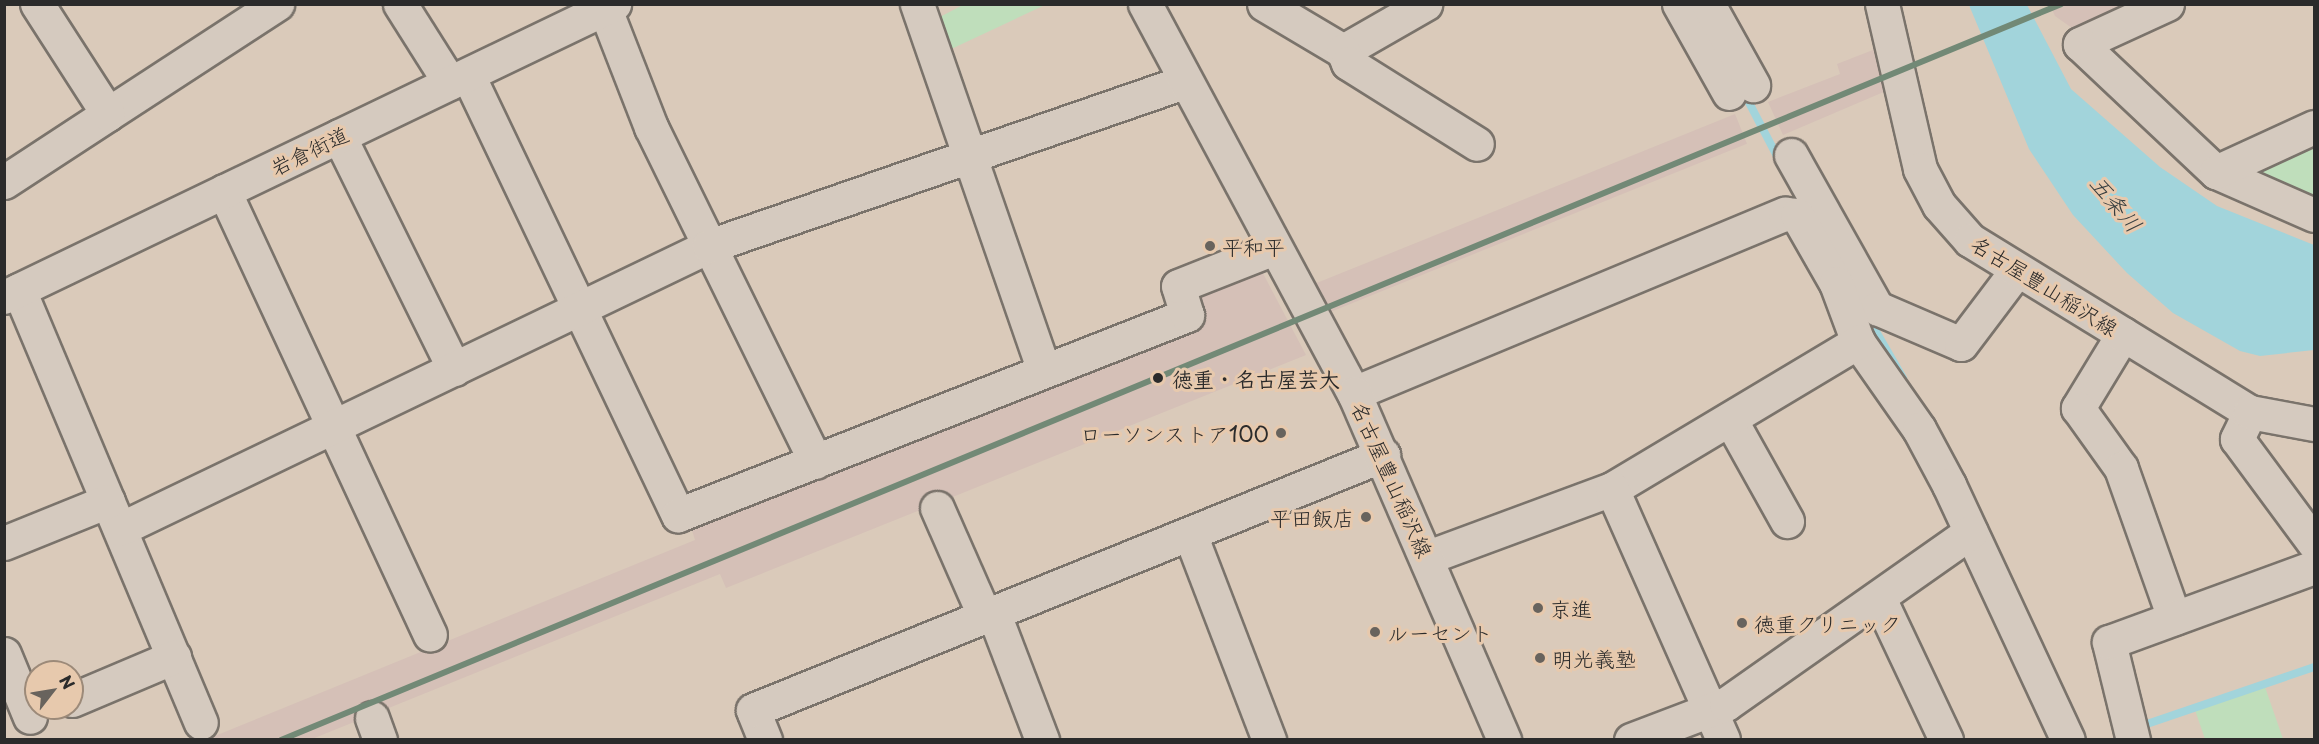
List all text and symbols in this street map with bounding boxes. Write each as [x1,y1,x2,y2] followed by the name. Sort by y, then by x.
[266,120,352,180] street label: 岩倉街道
[2086,169,2148,237] water label: 五条川
[1967,230,2123,340] street label: 名古屋豊山稲沢線
[1222,233,1285,259] place label: 平和平
[1203,239,1217,253] marker: 平和平
[1172,365,1340,391] place label: 徳重・名古屋芸大
[1149,369,1167,387] marker: 徳重・名古屋芸大
[1347,397,1439,561] street label: 名古屋豊山稲沢線
[1082,420,1269,446] place label: ローソンストア100
[1274,426,1288,440] marker: ローソンストア100
[1270,504,1354,530] place label: 平田飯店
[1359,510,1373,524] marker: 平田飯店
[1550,595,1592,621] place label: 京進
[1531,601,1545,615] marker: 京進
[1754,610,1901,636] place label: 徳重クリニック
[1735,616,1749,630] marker: 徳重クリニック
[1387,619,1493,645] place label: ルーセント
[1368,625,1382,639] marker: ルーセント
[1552,645,1636,671] place label: 明光義塾
[1533,651,1547,665] marker: 明光義塾
[24,660,84,720] north arrow
[54,670,81,693] text: N

